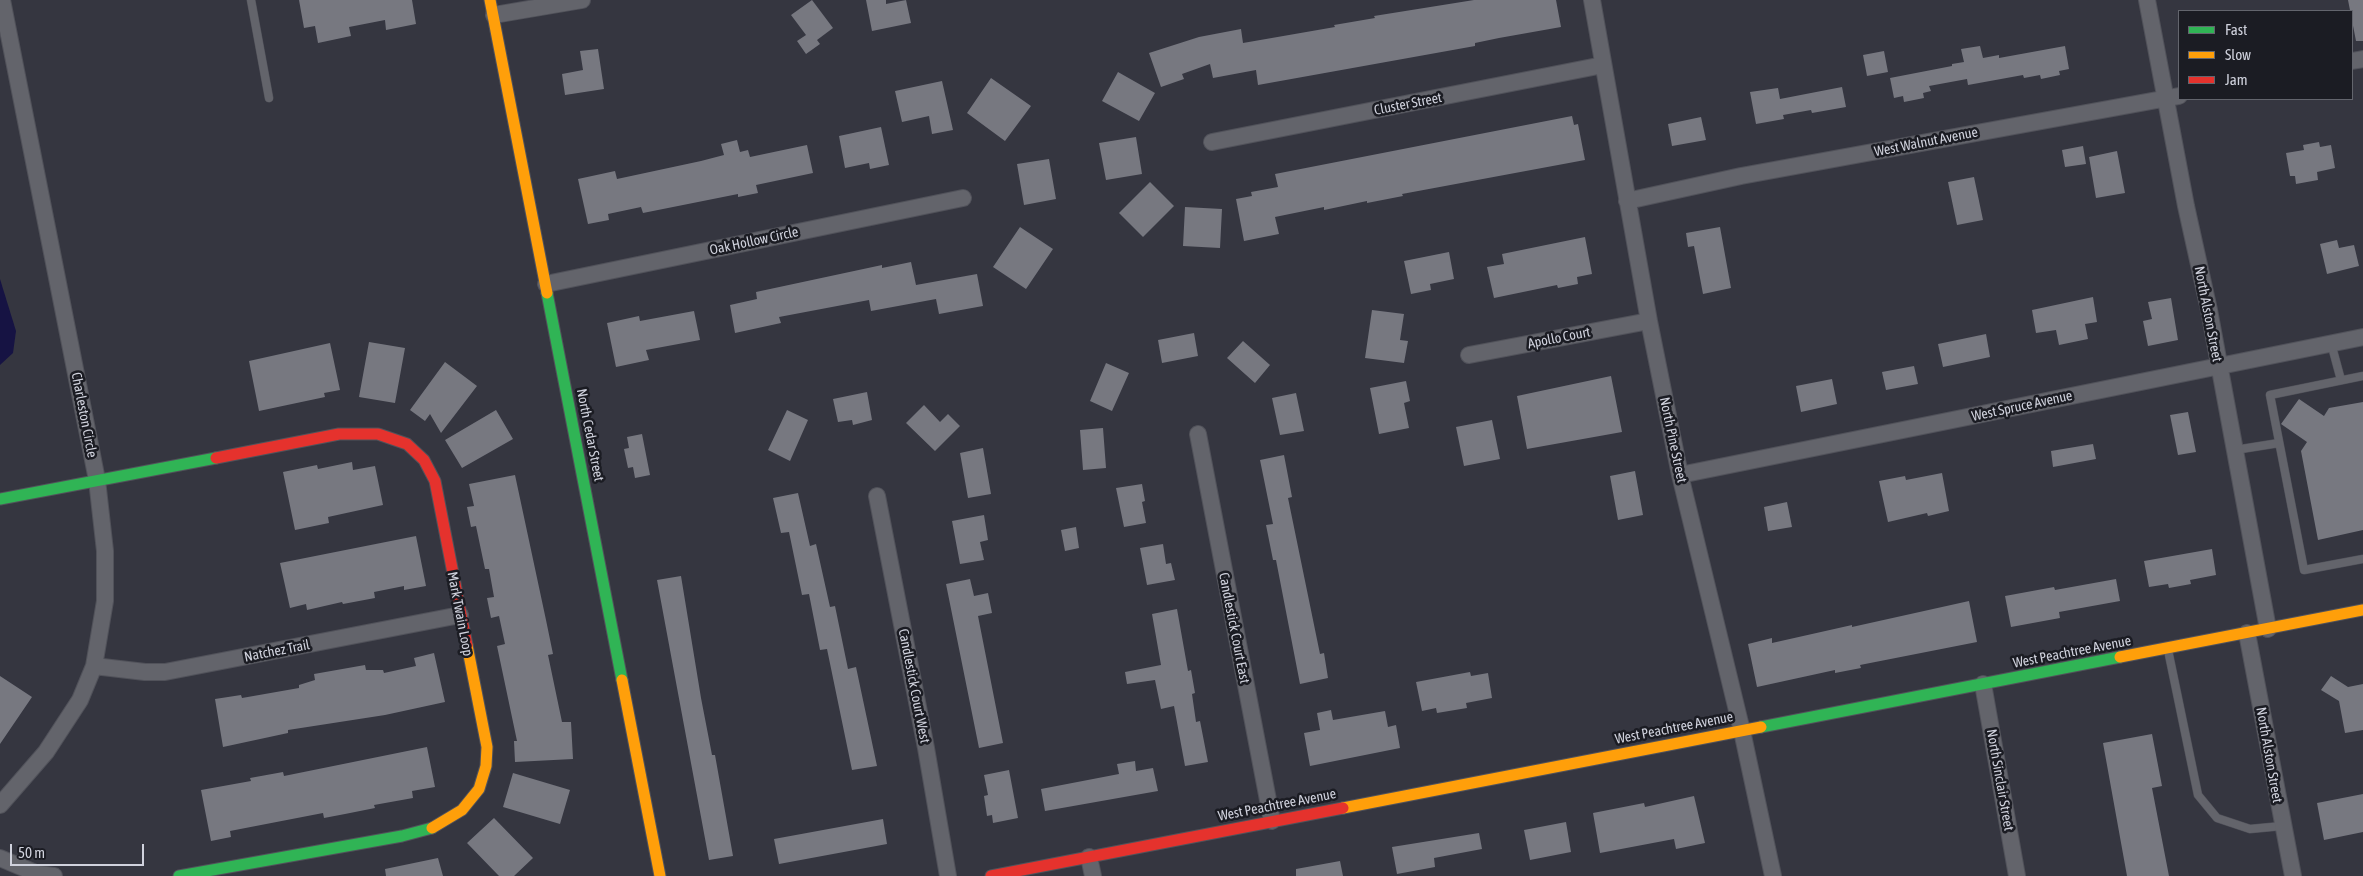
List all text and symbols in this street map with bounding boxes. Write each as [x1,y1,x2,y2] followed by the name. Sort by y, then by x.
[2178,10,2353,100] legend
[2225,21,2247,38] text: Fast
[2225,46,2251,63] text: Slow
[2225,71,2248,88] text: Jam
[1373,89,1443,119] street label: Cluster Street
[1873,124,1979,160] street label: West Walnut Avenue
[708,223,800,259] street label: Oak Hollow Circle
[2191,265,2225,363] street label: North Alston Street
[1526,324,1592,352] street label: Apollo Court
[67,371,101,459] street label: Charleston Circle
[573,387,607,483] street label: North Cedar Street
[1970,387,2074,425] street label: West Spruce Avenue
[1656,396,1690,484] street label: North Pine Street
[444,570,476,658] street label: Mark Twain Loop
[1215,571,1253,685] street label: Candlestick Court East
[895,627,933,745] street label: Candlestick Court West
[2011,632,2133,672] street label: West Peachtree Avenue
[243,636,311,666] street label: Natchez Trail
[2252,706,2286,804] street label: North Alston Street
[1613,708,1735,748] street label: West Peachtree Avenue
[1983,728,2017,832] street label: North Sinclair Street
[1216,785,1338,825] street label: West Peachtree Avenue
[12,834,146,866] scale bar
[18,844,45,861] text: 50 m

